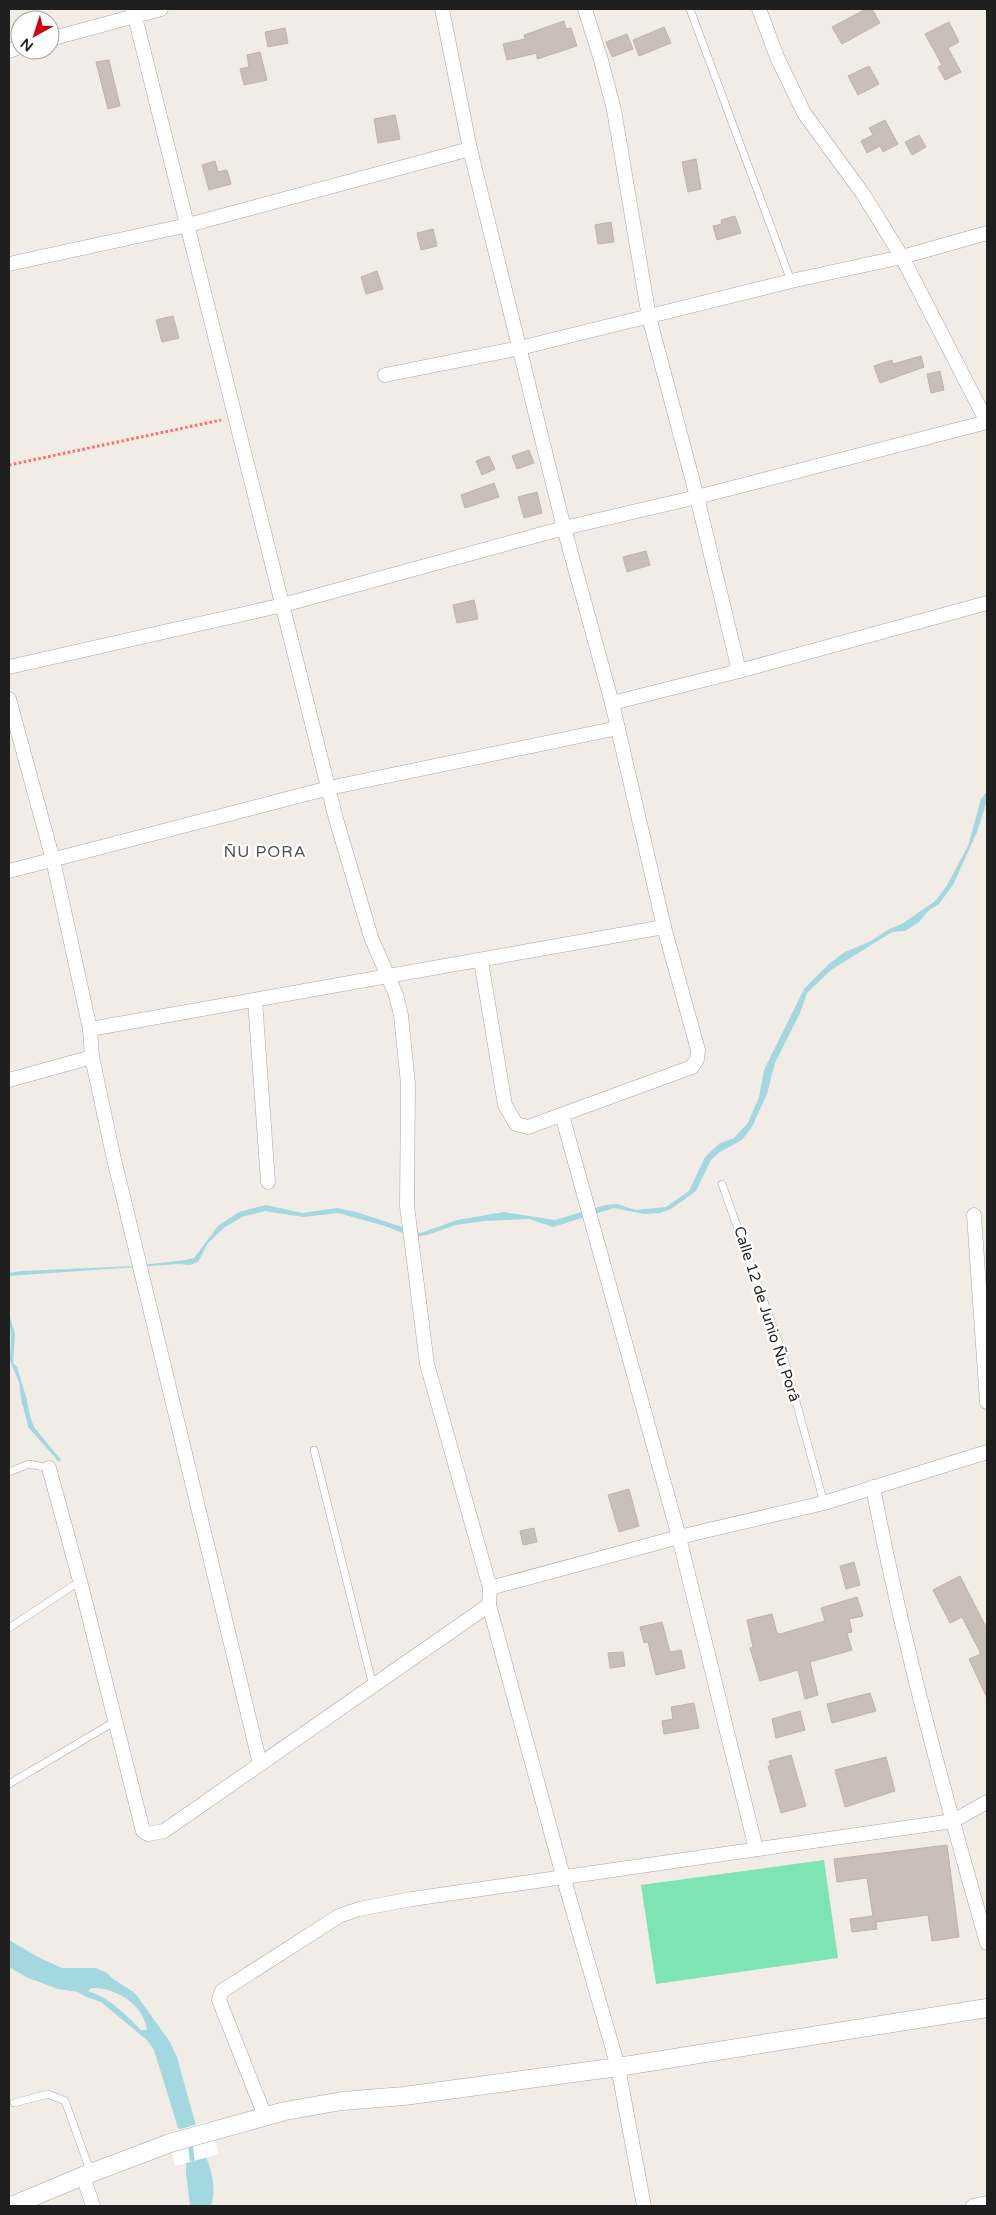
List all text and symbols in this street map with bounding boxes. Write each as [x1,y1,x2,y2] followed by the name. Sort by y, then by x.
[10,10,60,60] north arrow
[17,35,37,55] text: N
[223,842,307,862] district label: ÑU PORA
[730,1224,804,1404] street label: Calle 12 de Junio Ñu Porâ

